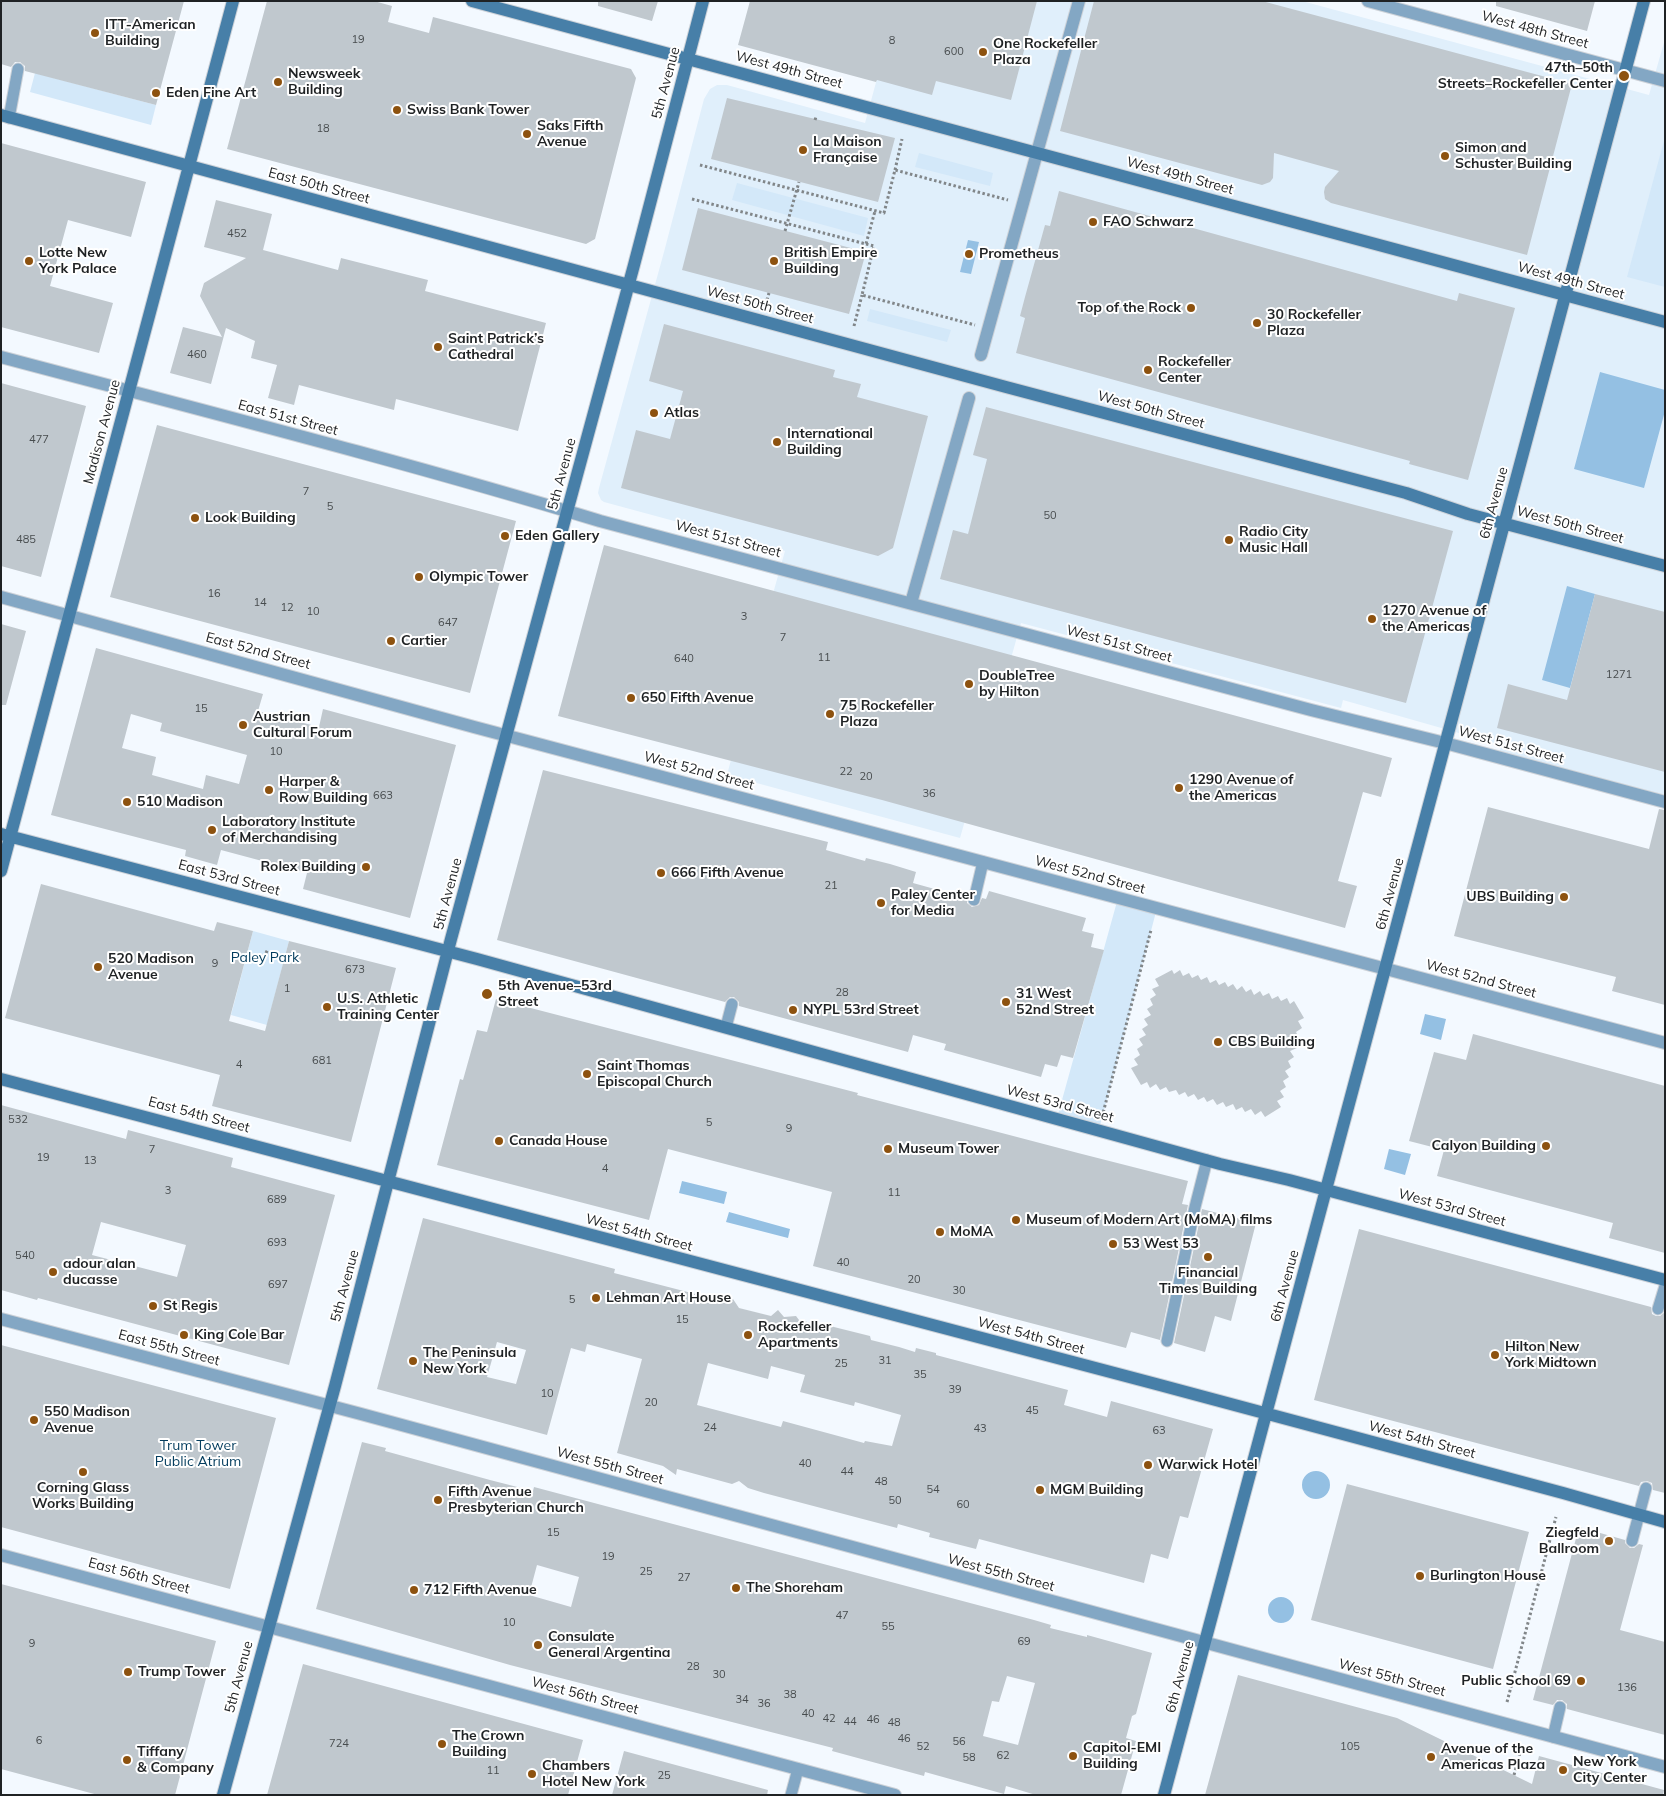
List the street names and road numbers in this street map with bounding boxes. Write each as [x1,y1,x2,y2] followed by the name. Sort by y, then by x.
[1480,8,1590,52] street label: West 48th Street
[648,45,684,121] street label: 5th Avenue
[734,48,844,92] street label: West 49th Street
[1125,154,1235,198] street label: West 49th Street
[266,164,372,208] street label: East 50th Street
[1516,259,1626,303] street label: West 49th Street
[705,283,815,327] street label: West 50th Street
[80,378,124,486] street label: Madison Avenue
[1096,388,1206,432] street label: West 50th Street
[236,397,340,439] street label: East 51st Street
[544,436,580,512] street label: 5th Avenue
[1476,465,1512,541] street label: 6th Avenue
[1515,503,1625,547] street label: West 50th Street
[673,517,783,561] street label: West 51st Street
[1064,622,1174,666] street label: West 51st Street
[204,629,312,673] street label: East 52nd Street
[1456,723,1566,767] street label: West 51st Street
[642,748,756,794] street label: West 52nd Street
[1033,852,1147,898] street label: West 52nd Street
[176,856,282,900] street label: East 53rd Street
[430,856,466,932] street label: 5th Avenue
[1372,856,1408,932] street label: 6th Avenue
[1424,956,1538,1002] street label: West 52nd Street
[1005,1082,1115,1126] street label: West 53rd Street
[146,1093,252,1137] street label: East 54th Street
[1397,1186,1507,1230] street label: West 53rd Street
[584,1211,694,1255] street label: West 54th Street
[327,1248,363,1324] street label: 5th Avenue
[1267,1248,1303,1324] street label: 6th Avenue
[976,1314,1086,1358] street label: West 54th Street
[116,1326,222,1370] street label: East 55th Street
[1367,1418,1477,1462] street label: West 54th Street
[555,1444,665,1488] street label: West 55th Street
[946,1551,1056,1595] street label: West 55th Street
[86,1554,192,1598] street label: East 56th Street
[221,1639,257,1715] street label: 5th Avenue
[1162,1639,1198,1715] street label: 6th Avenue
[1337,1656,1447,1700] street label: West 55th Street
[530,1674,640,1718] street label: West 56th Street

